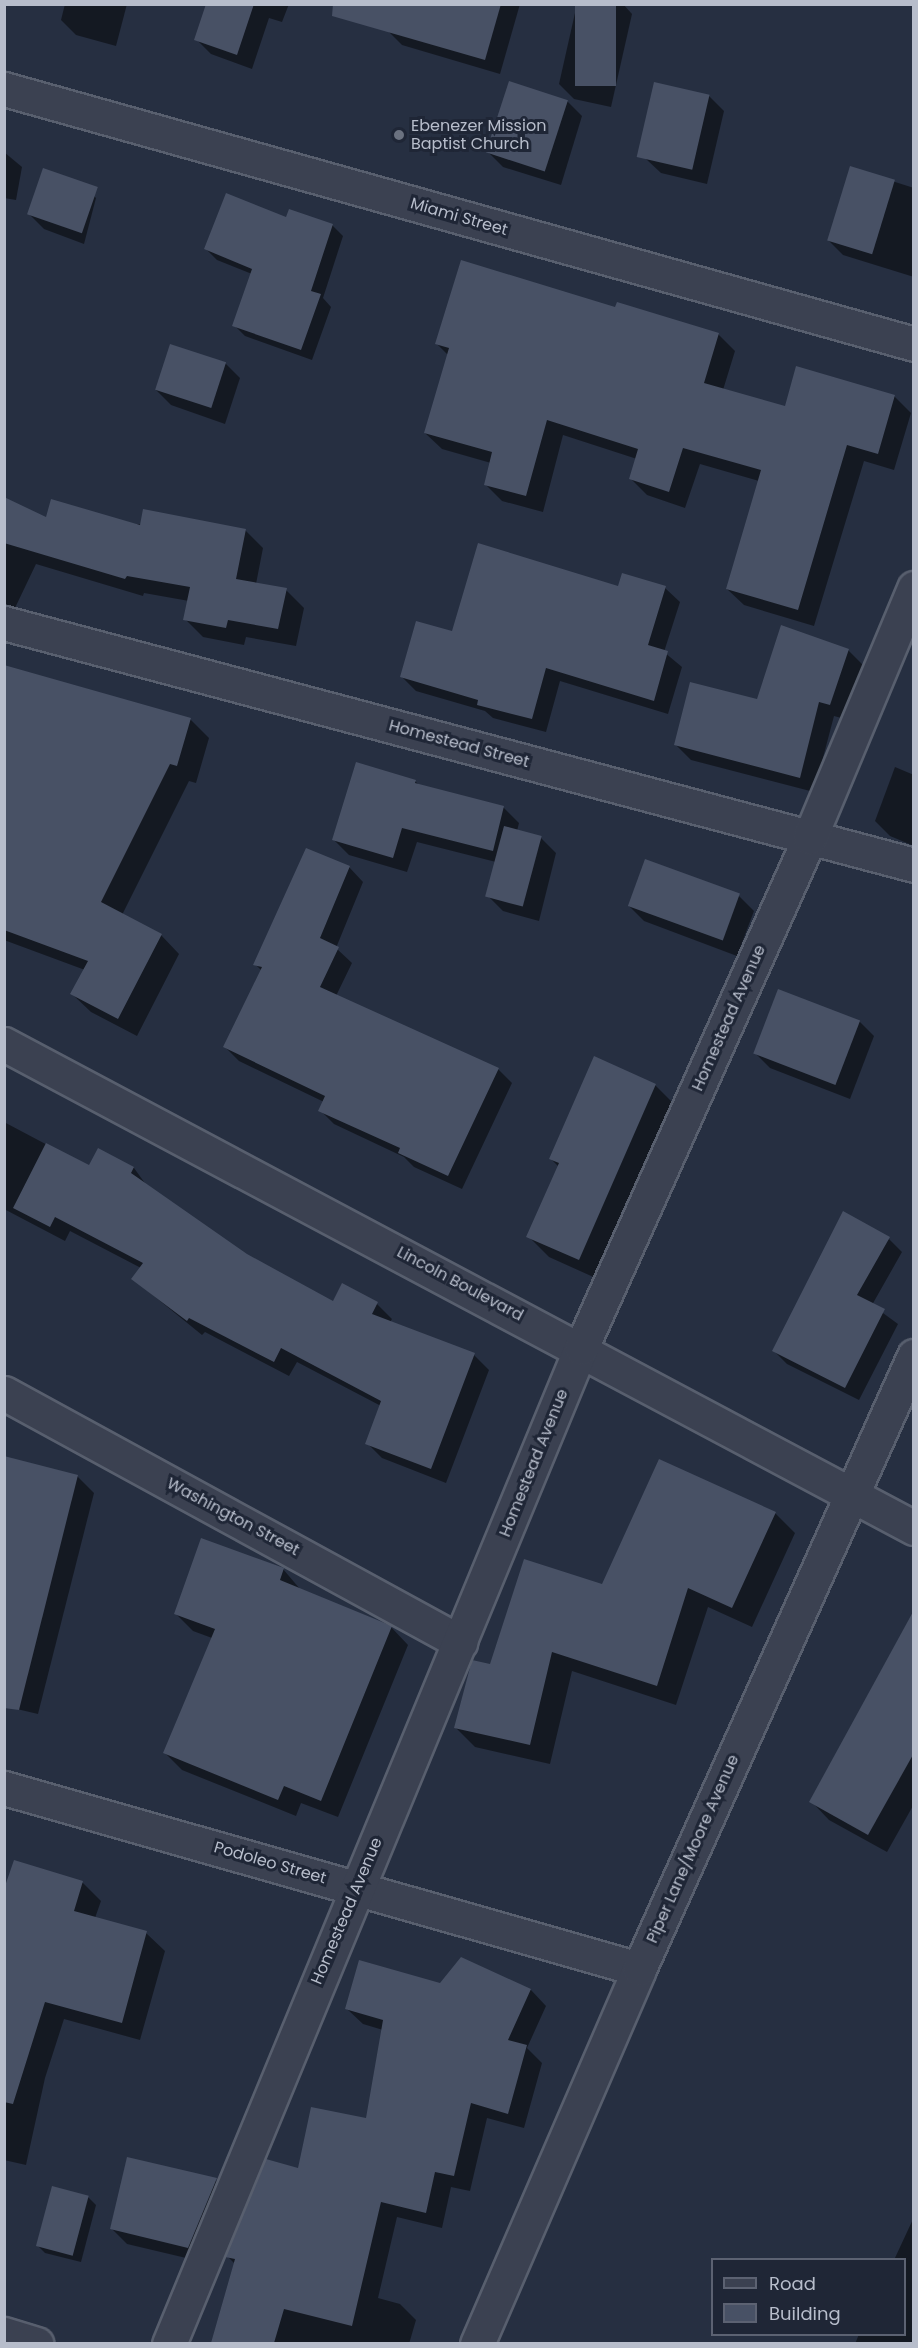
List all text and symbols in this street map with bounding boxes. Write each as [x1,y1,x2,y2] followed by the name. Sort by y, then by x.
[411,116,546,154] place label: Ebenezer Mission Baptist Church
[392,128,406,142] marker: Ebenezer Mission Baptist Church
[408,194,510,240] street label: Miami Street
[387,716,531,772] street label: Homestead Street
[688,942,770,1094] street label: Homestead Avenue
[394,1243,526,1325] street label: Lincoln Boulevard
[496,1386,572,1540] street label: Homestead Avenue
[163,1474,303,1560] street label: Washington Street
[643,1752,743,1946] street label: Piper Lane/Moore Avenue
[307,1835,387,1987] street label: Homestead Avenue
[212,1838,328,1888] street label: Podoleo Street
[711,2258,906,2336] legend
[769,2271,816,2296] text: Road
[769,2301,841,2326] text: Building

